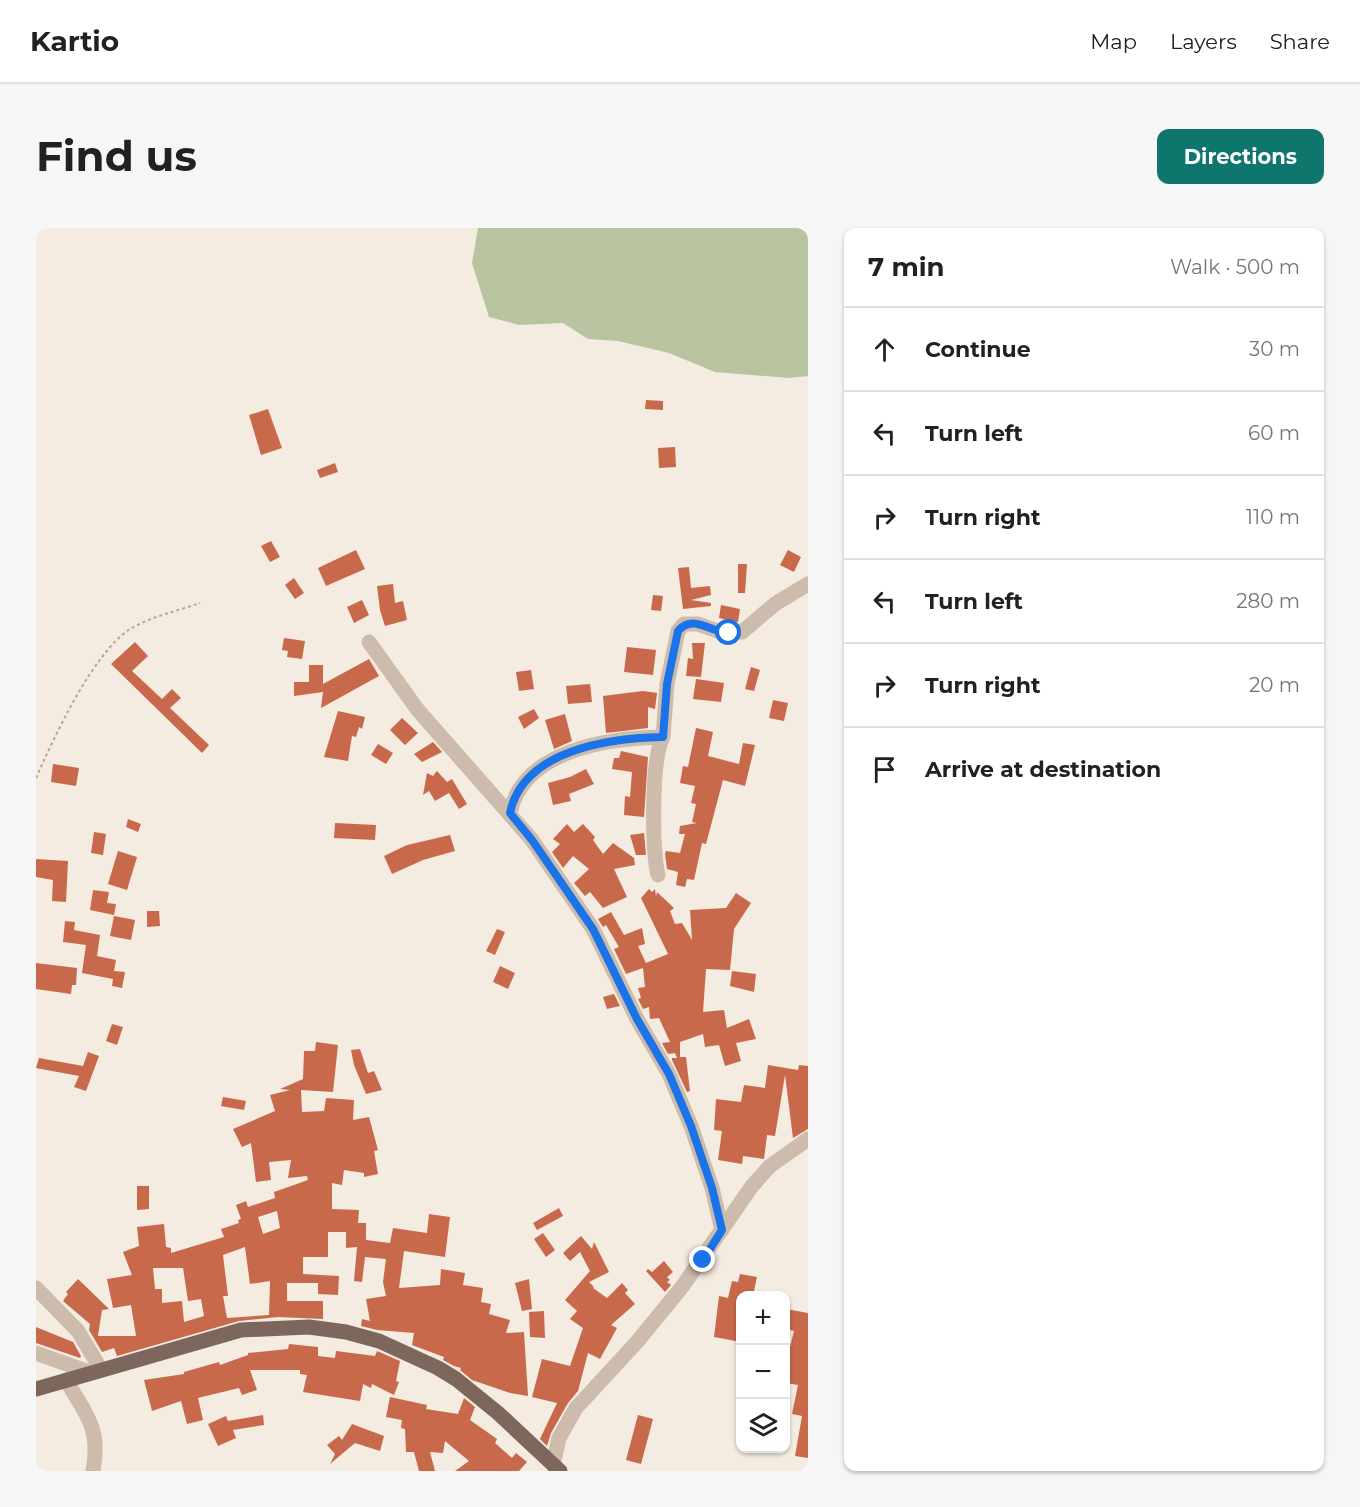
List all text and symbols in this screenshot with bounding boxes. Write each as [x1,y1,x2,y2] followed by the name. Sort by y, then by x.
[30,24,119,58] text: Kartio
[1090,29,1137,54] text: Map
[1170,29,1237,54] text: Layers
[1270,29,1330,54] text: Share
[1157,129,1324,184] button: Directions
[36,130,197,182] text: Find us
[868,251,945,283] text: 7 min
[1170,255,1300,279] text: Walk · 500 m
[868,333,901,366] icon: ahead
[925,336,1031,363] text: Continue
[1249,337,1300,361] text: 30 m
[868,417,901,450] icon: left
[925,420,1023,447] text: Turn left
[1248,421,1300,445] text: 60 m
[868,501,901,534] icon: right
[925,504,1040,531] text: Turn right
[1246,505,1300,529] text: 110 m
[868,585,901,618] icon: left
[925,588,1023,615] text: Turn left
[1236,589,1300,613] text: 280 m
[715,619,741,645] route start
[868,669,901,702] icon: right
[925,672,1040,699] text: Turn right
[1249,673,1300,697] text: 20 m
[868,753,901,786] icon: arrive
[925,756,1161,783] text: Arrive at destination
[689,1246,715,1272] route end
[736,1291,790,1453] map controls
[736,1291,790,1345] button: +
[736,1345,790,1399] button: −
[736,1399,790,1453] button: layers

